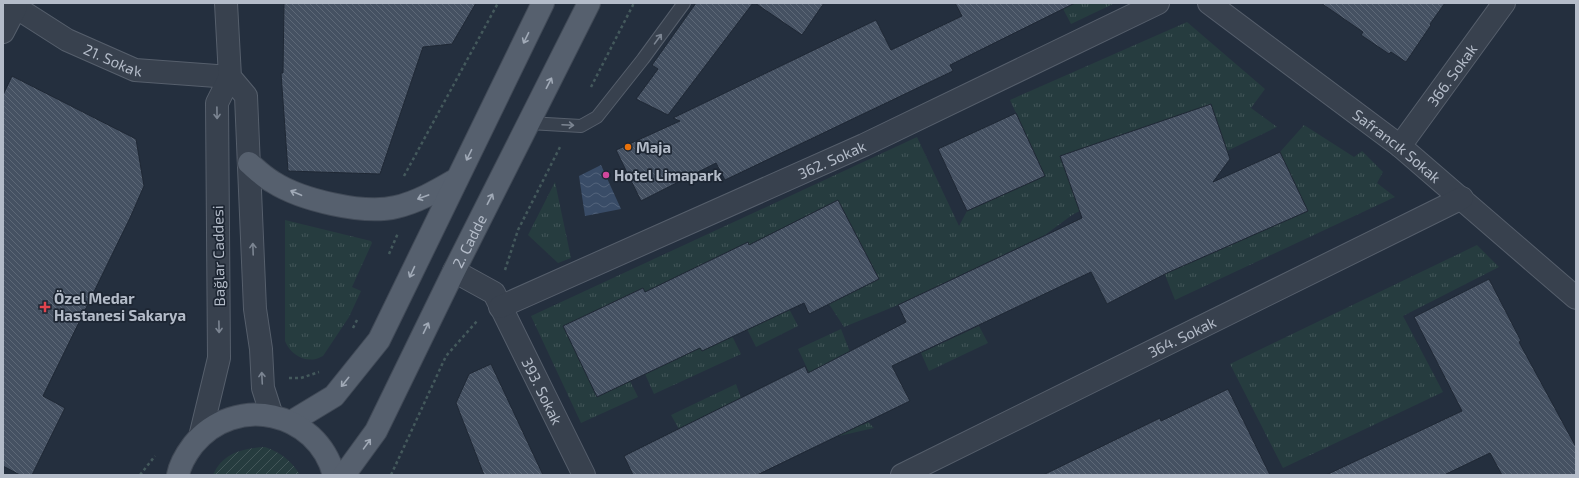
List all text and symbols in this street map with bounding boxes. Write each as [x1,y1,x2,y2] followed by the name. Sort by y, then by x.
[522,32,529,44] one-way arrow
[654,34,662,45] one-way arrow
[81,40,143,79] street label: 21. Sokak
[1423,40,1481,110] street label: 366. Sokak
[546,77,553,89] one-way arrow
[1349,105,1445,187] street label: Safrancık Sokak
[213,106,221,119] one-way arrow
[561,121,574,129] one-way arrow
[795,136,869,182] street label: 362. Sokak
[636,138,671,156] place label: Maja
[623,142,633,152] marker: Maja
[465,149,472,161] one-way arrow
[614,166,723,184] place label: Hotel Limapark
[601,170,611,180] marker: Hotel Limapark
[291,189,303,197] one-way arrow
[487,193,494,205] one-way arrow
[417,194,429,202] one-way arrow
[208,205,228,307] street label: Bağlar Caddesi
[448,211,490,271] street label: 2. Cadde
[249,243,256,256] one-way arrow
[408,265,415,277] one-way arrow
[54,289,186,325] place label: Özel Medar Hastanesi Sakarya
[39,301,51,313] marker: Özel Medar Hastanesi Sakarya
[1145,312,1219,361] street label: 364. Sokak
[215,320,223,333] one-way arrow
[423,322,430,334] one-way arrow
[518,355,567,428] street label: 393. Sokak
[259,372,266,385] one-way arrow
[341,377,350,388] one-way arrow
[363,438,371,449] one-way arrow

